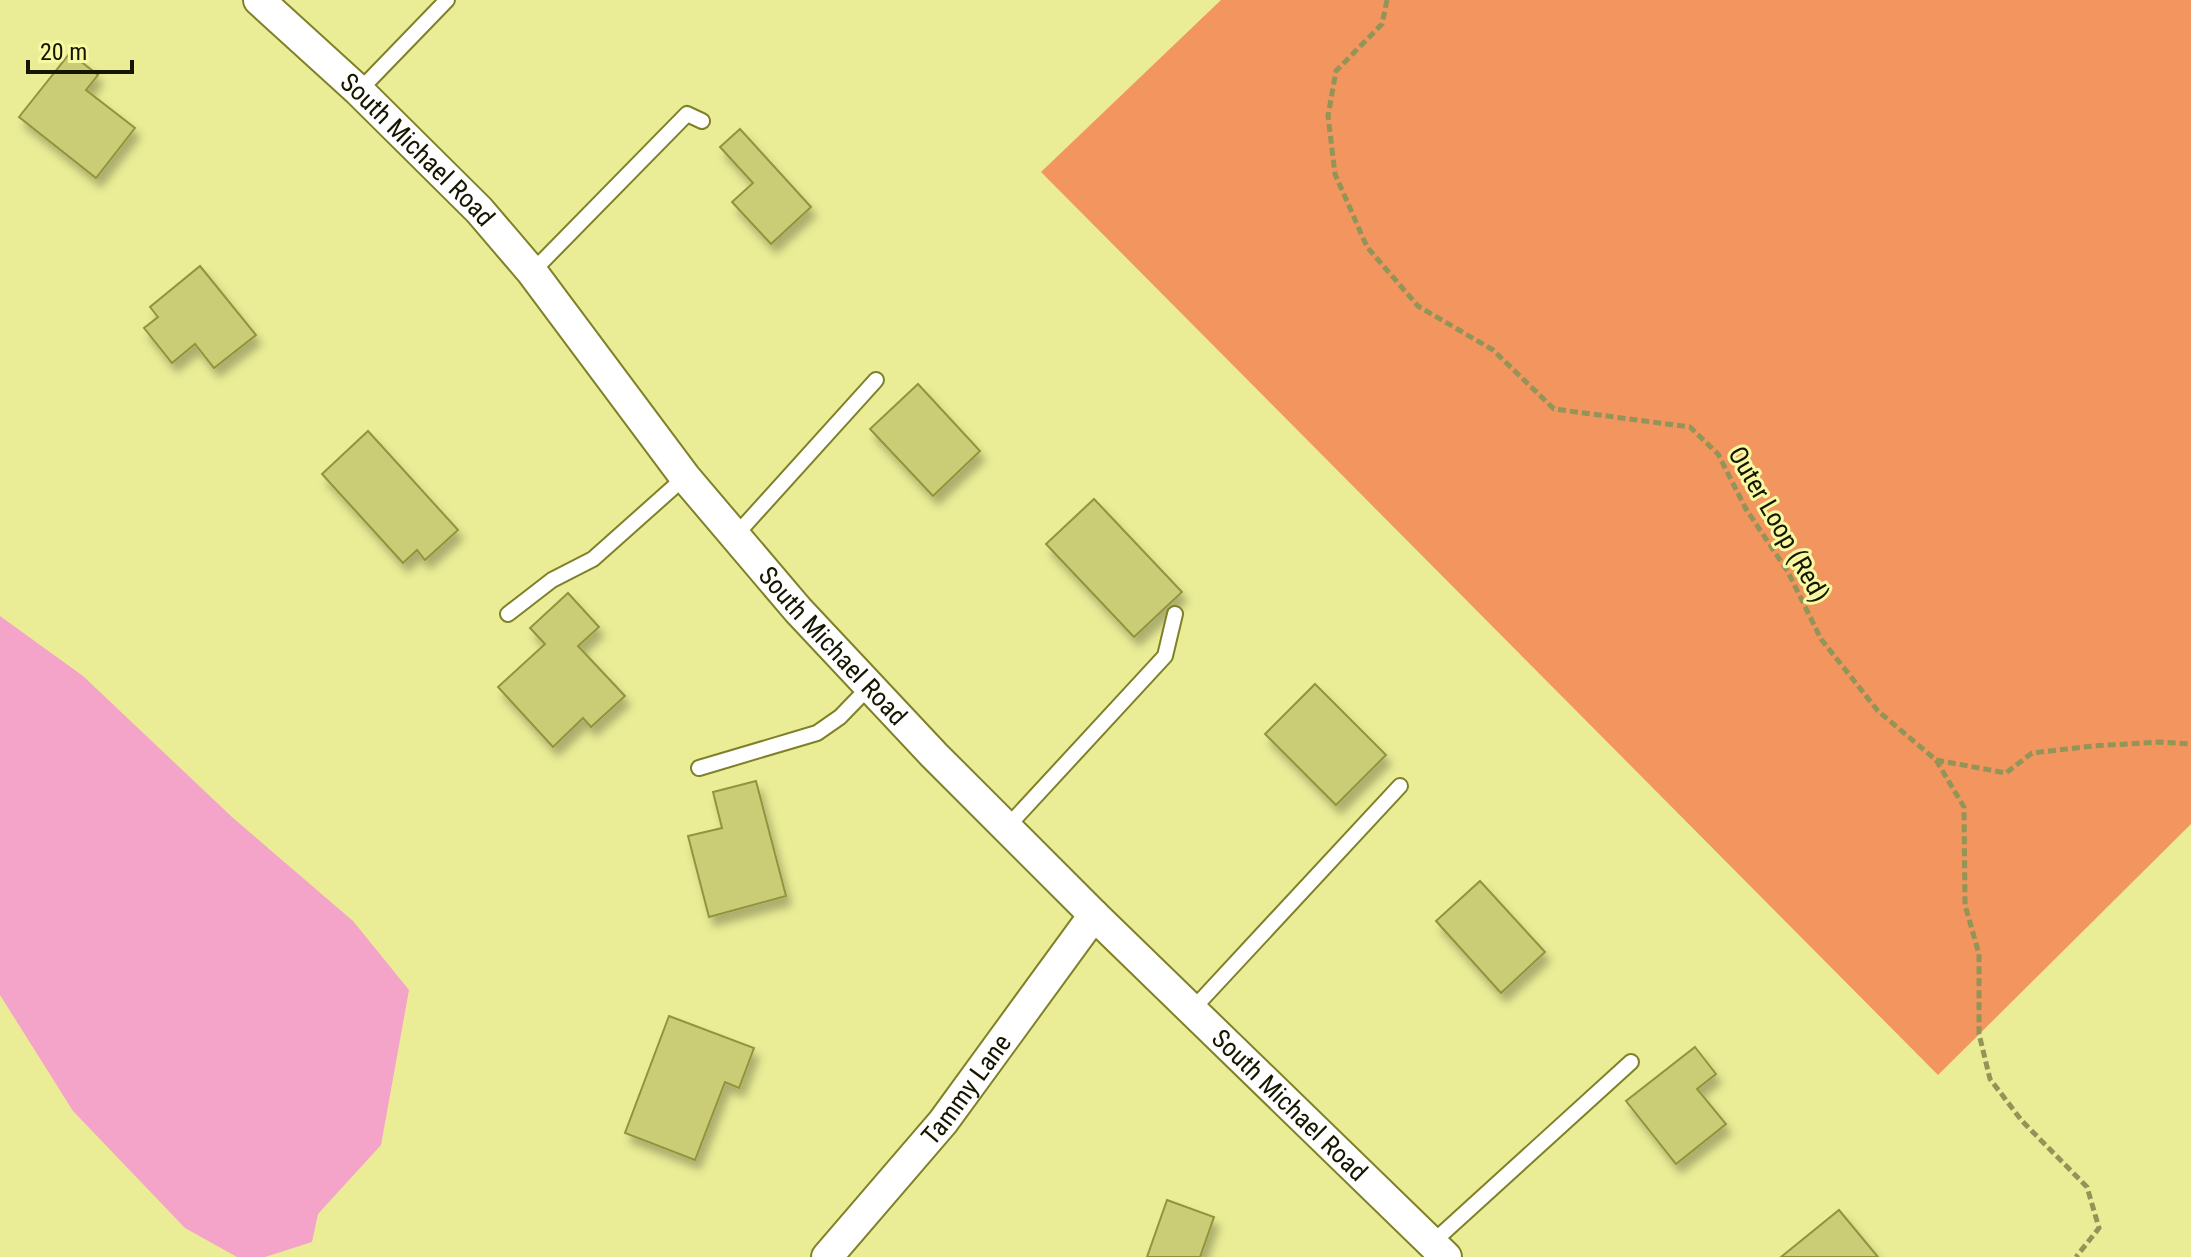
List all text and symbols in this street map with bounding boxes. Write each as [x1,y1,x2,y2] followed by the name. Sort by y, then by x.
[28,24,132,74] scale bar
[40,38,87,66] text: 20 m
[335,67,501,232] street label: South Michael Road
[1722,441,1836,607] street label: Outer Loop (Red)
[753,560,913,731] street label: South Michael Road
[1206,1023,1373,1187] street label: South Michael Road
[915,1028,1017,1151] street label: Tammy Lane

